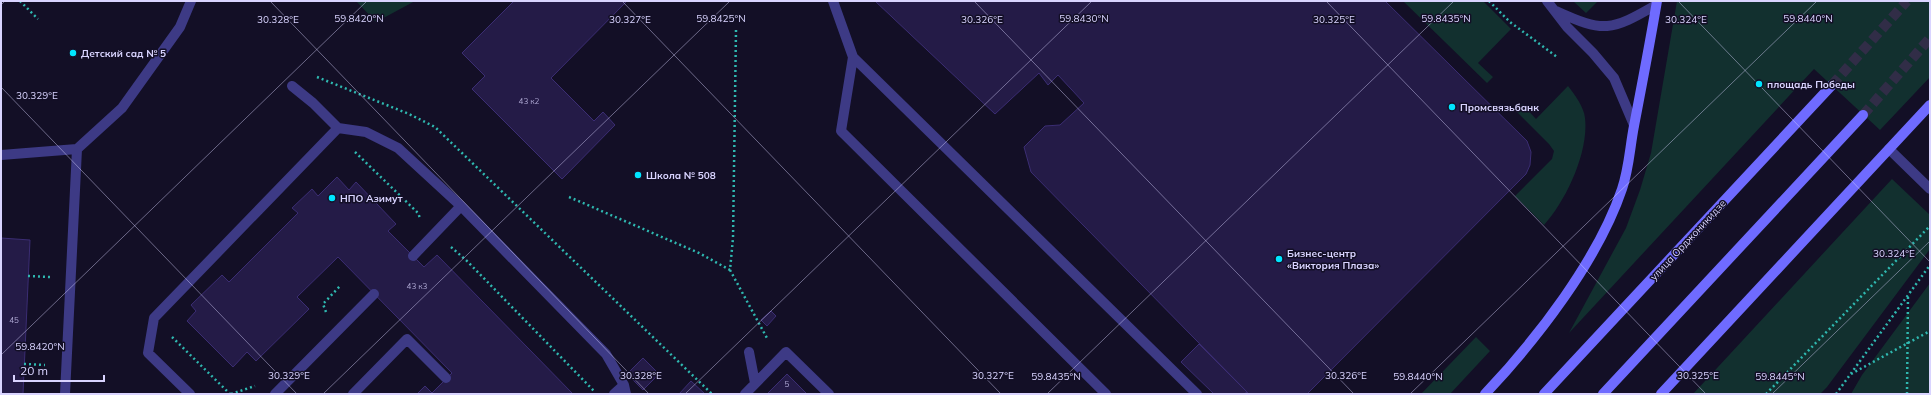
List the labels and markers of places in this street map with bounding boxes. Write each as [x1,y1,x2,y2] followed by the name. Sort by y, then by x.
[81,47,166,60] place label: Детский сад № 5
[68,48,78,58] marker: Детский сад № 5
[1767,78,1855,91] place label: площадь Победы
[1754,79,1764,89] marker: площадь Победы
[1460,101,1539,114] place label: Промсвязьбанк
[1447,102,1457,112] marker: Промсвязьбанк
[646,169,716,182] place label: Школа № 508
[633,170,643,180] marker: Школа № 508
[340,192,403,205] place label: НПО Азимут
[327,193,337,203] marker: НПО Азимут
[1287,247,1379,272] place label: Бизнес-центр «Виктория Плаза»
[1274,254,1284,264] marker: Бизнес-центр «Виктория Плаза»

